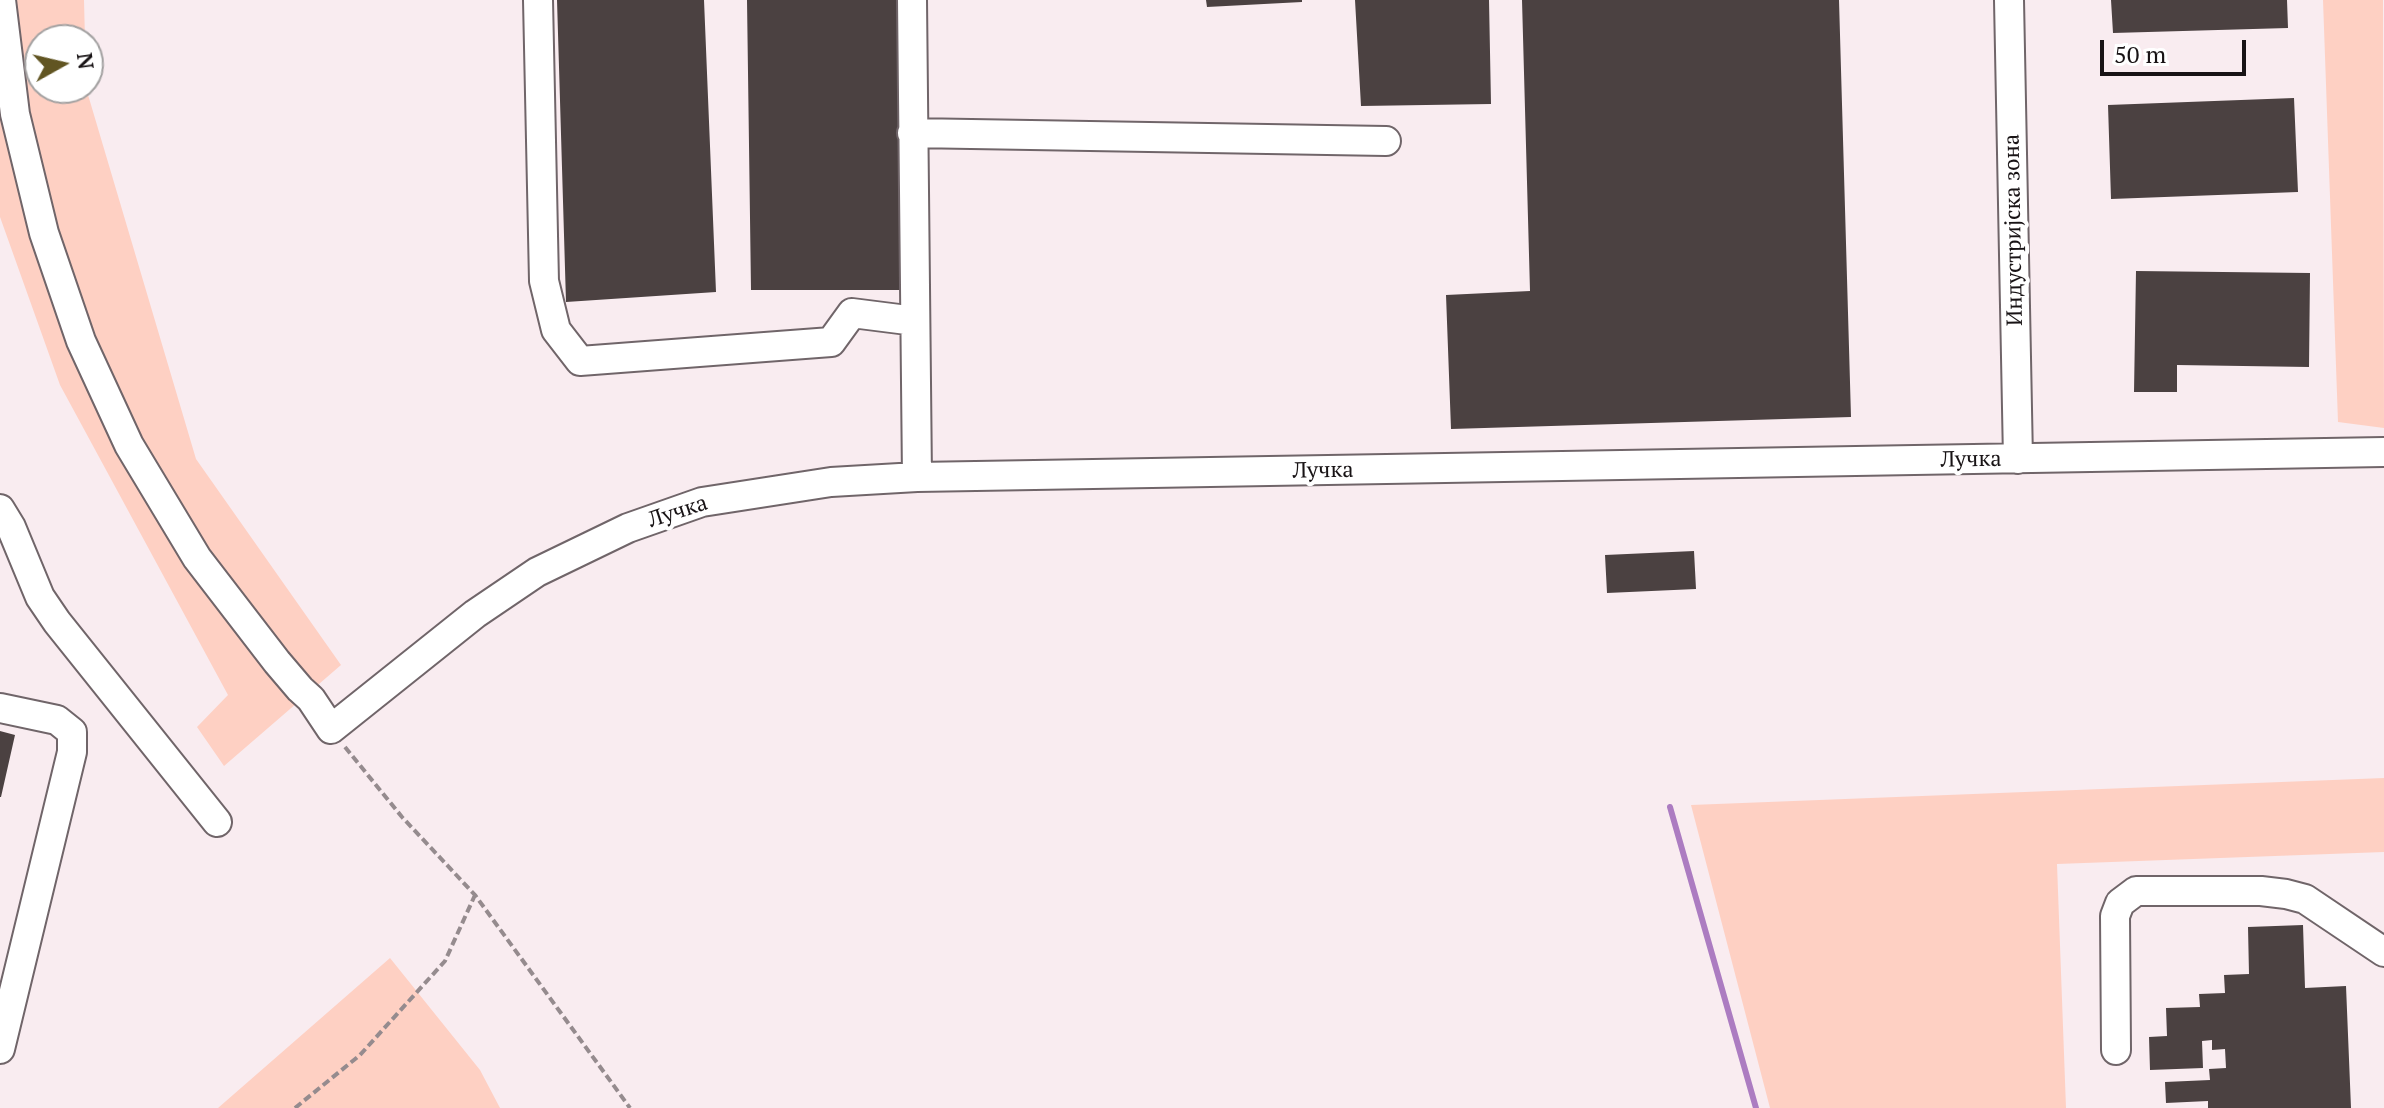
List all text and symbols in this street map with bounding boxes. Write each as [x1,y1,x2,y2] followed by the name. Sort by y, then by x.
[24,24,104,104] north arrow
[2104,24,2250,74] scale bar
[2114,38,2166,70] text: 50 m
[71,51,102,71] text: N
[1999,134,2029,326] street label: Индустријска зона
[1940,446,2002,474] street label: Лучка
[1292,457,1354,485] street label: Лучка
[645,490,711,534] street label: Лучка

